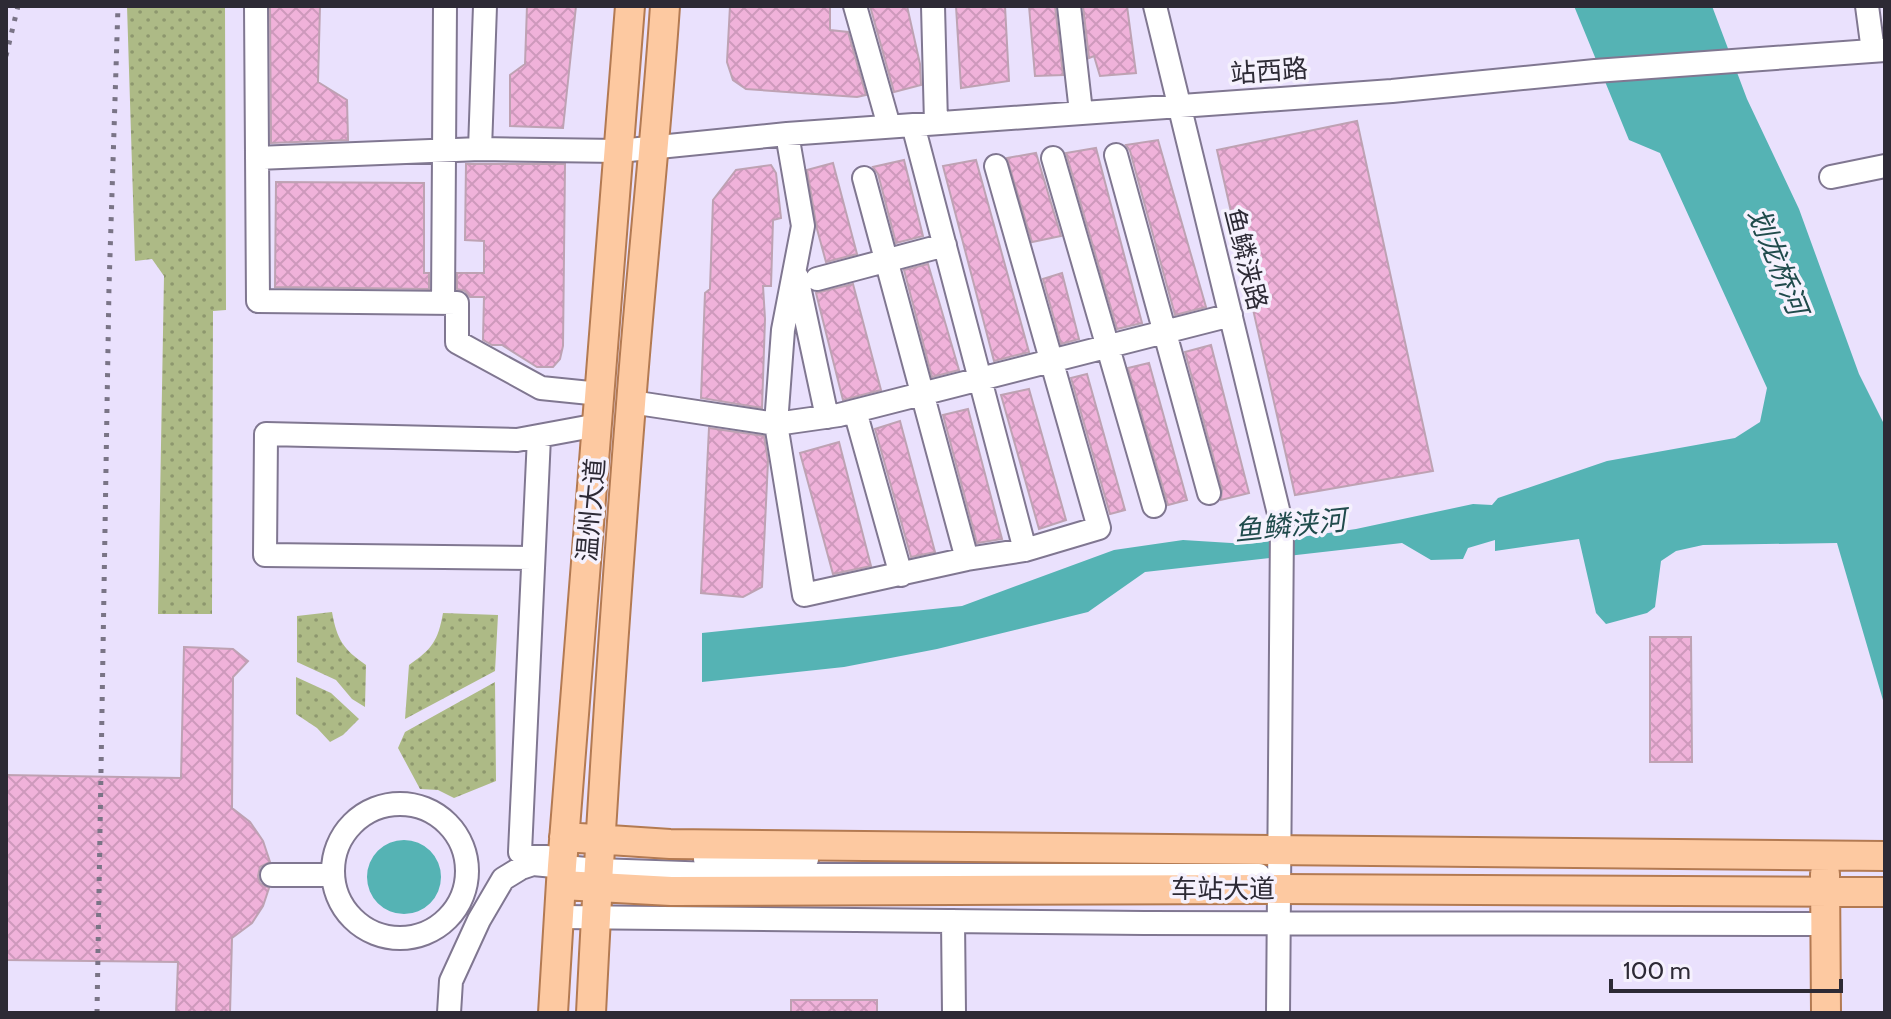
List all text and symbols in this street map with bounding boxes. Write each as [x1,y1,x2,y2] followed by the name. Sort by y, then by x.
[1229,52,1309,90] street label: 站西路
[1741,203,1817,324] water label: 划龙桥河
[1218,205,1274,313] street label: 鱼鳞浃路
[571,457,611,563] street label: 温州大道
[1233,502,1352,548] water label: 鱼鳞浃河
[1171,873,1275,905] street label: 车站大道
[1611,943,1841,993] scale bar
[1623,956,1691,985] text: 100 m

